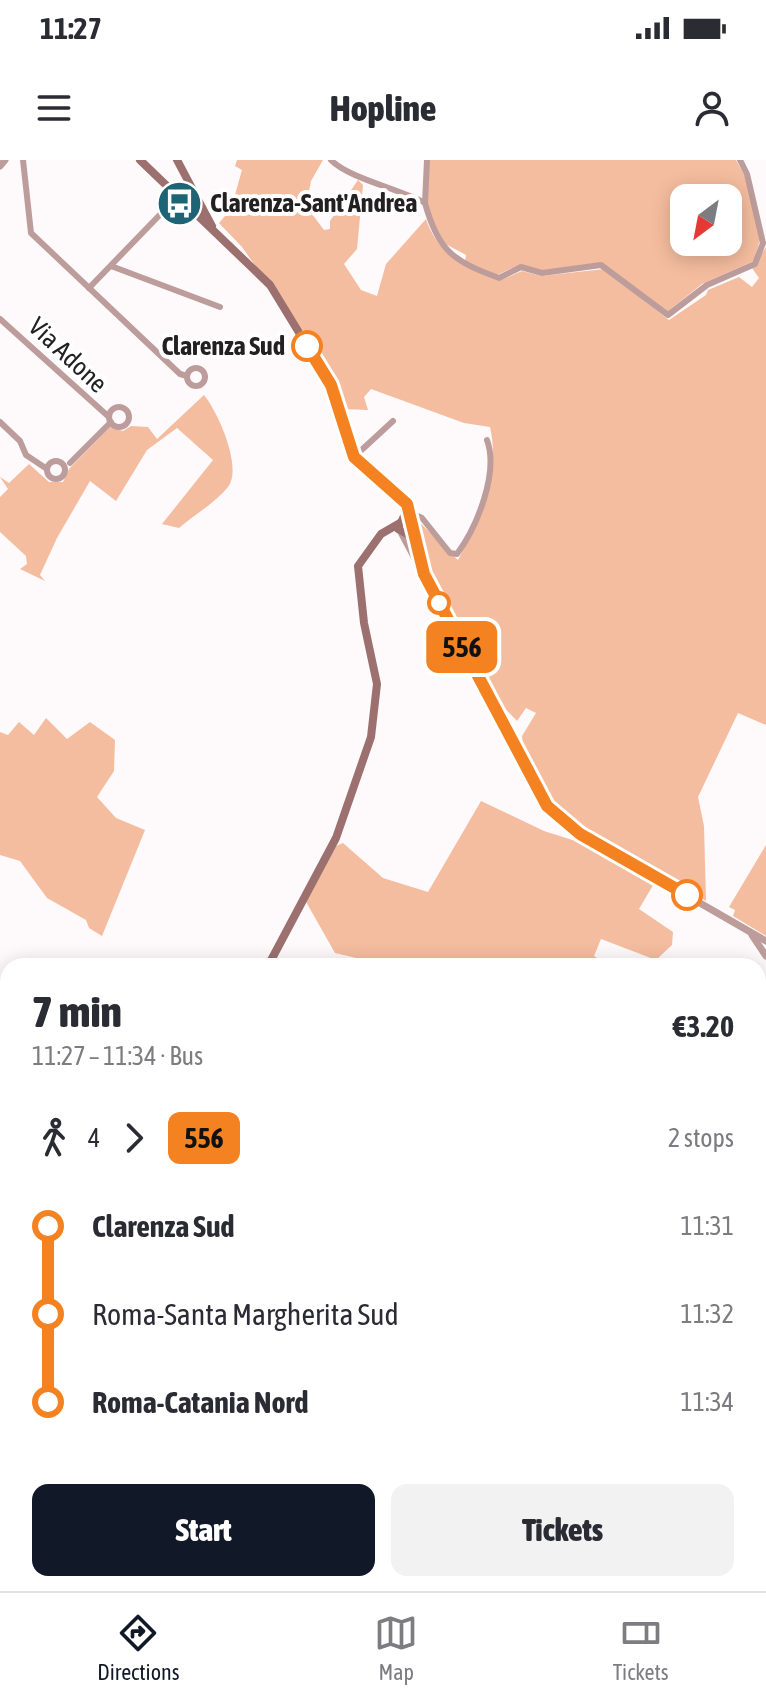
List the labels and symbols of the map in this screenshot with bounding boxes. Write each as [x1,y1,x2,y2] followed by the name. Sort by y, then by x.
[155,179,203,227] bus stop icon: Clarenza-Sant'Andrea
[670,184,742,256] north arrow
[210,188,417,218] place label: Clarenza-Sant'Andrea
[23,311,113,399] street label: Via Adone
[161,331,285,361] place label: Clarenza Sud
[292,331,322,361] marker: Clarenza Sud
[428,592,450,614] unlabelled marker
[416,621,508,673] line badge: 556
[672,880,702,910] unlabelled marker

